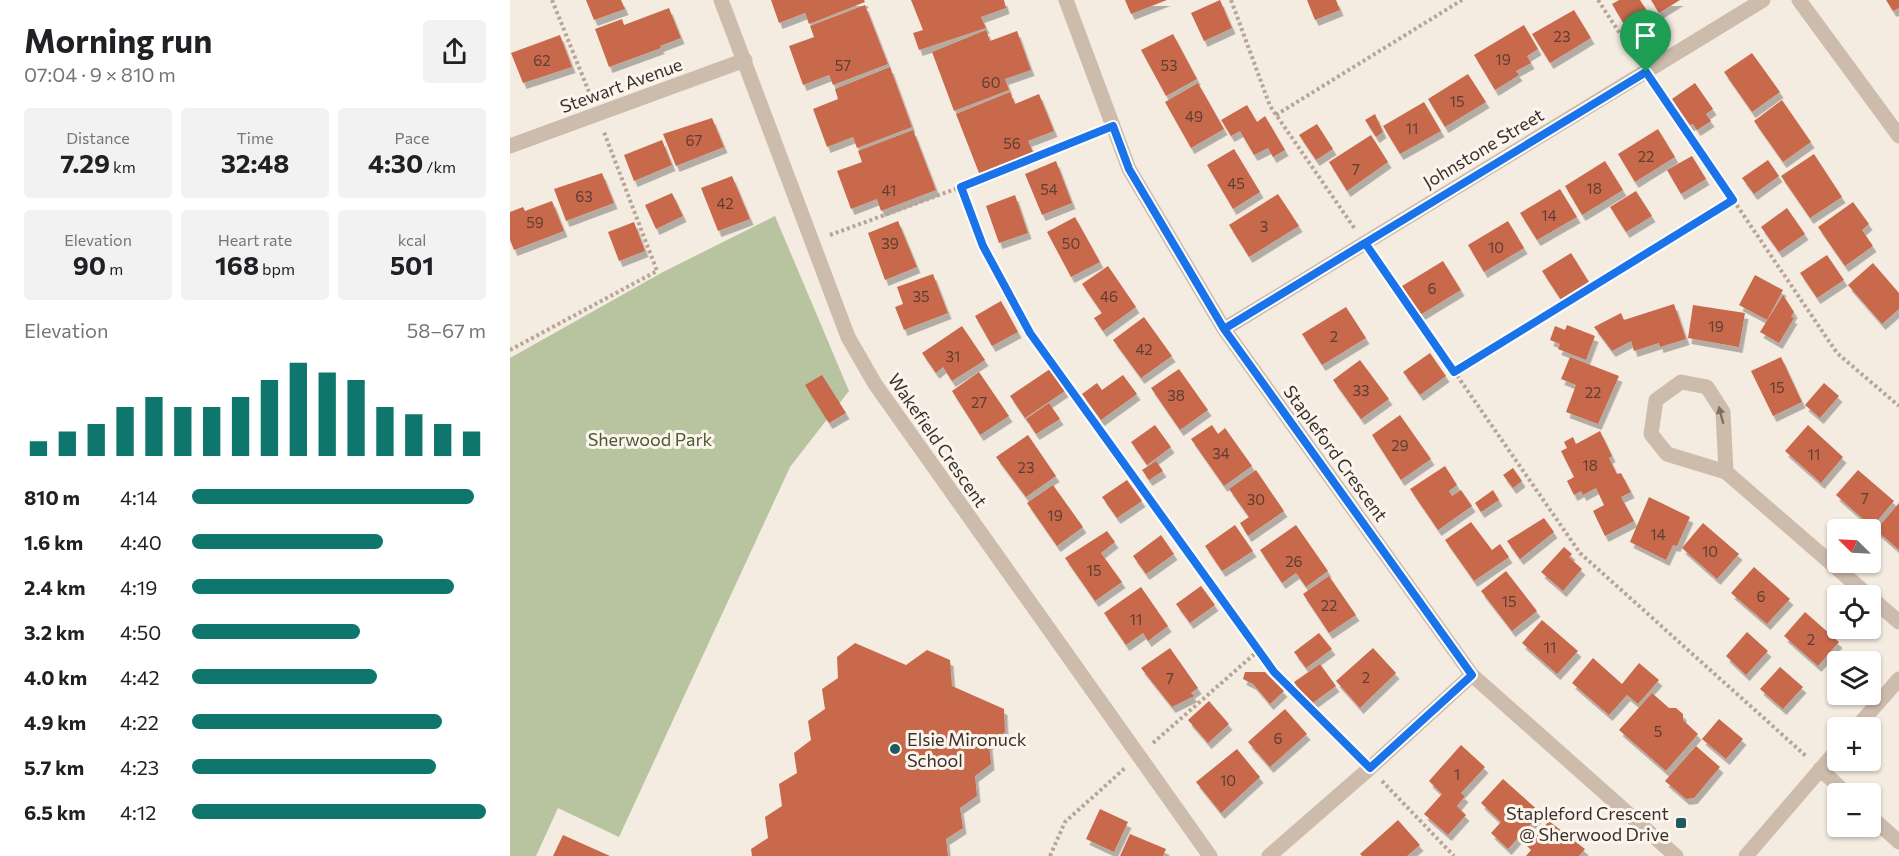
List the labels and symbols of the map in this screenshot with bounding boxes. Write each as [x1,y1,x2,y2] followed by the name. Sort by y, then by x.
[1620,10,1671,72] pin
[1554,27,1570,45] house number: 23
[1495,50,1511,68] house number: 19
[533,51,551,69] house number: 62
[557,53,685,117] street label: Stewart Avenue
[835,56,851,74] house number: 57
[1160,56,1178,74] house number: 53
[982,73,1000,91] house number: 60
[1449,92,1465,110] house number: 15
[1419,103,1547,193] street label: Johnstone Street
[1185,107,1203,125] house number: 49
[1406,119,1418,137] house number: 11
[686,131,703,149] house number: 67
[1003,134,1021,152] house number: 56
[1638,147,1654,165] house number: 22
[1352,160,1360,178] house number: 7
[1227,174,1245,192] house number: 45
[1586,179,1602,197] house number: 18
[1040,180,1058,198] house number: 54
[882,181,896,199] house number: 41
[575,187,593,205] house number: 63
[716,194,734,212] house number: 42
[1541,206,1557,224] house number: 14
[526,213,544,231] house number: 59
[1260,217,1268,235] house number: 3
[881,234,899,252] house number: 39
[1062,234,1080,252] house number: 50
[1488,238,1504,256] house number: 10
[1427,279,1437,297] house number: 6
[912,287,930,305] house number: 35
[1100,287,1118,305] house number: 46
[1708,317,1724,335] house number: 19
[1330,327,1338,345] house number: 2
[1135,340,1153,358] house number: 42
[946,347,960,365] house number: 31
[884,369,992,511] street label: Wakefield Crescent
[1769,378,1785,396] house number: 15
[1279,381,1393,525] street label: Stapleford Crescent
[1352,381,1370,399] house number: 33
[1585,383,1601,401] house number: 22
[1167,386,1185,404] house number: 38
[971,393,987,411] house number: 27
[1716,405,1726,424] one-way arrow
[588,428,713,450] park label: Sherwood Park
[1391,436,1409,454] house number: 29
[1212,444,1230,462] house number: 34
[1808,445,1820,463] house number: 11
[1582,456,1598,474] house number: 18
[1018,458,1034,476] house number: 23
[1861,489,1869,507] house number: 7
[1247,490,1265,508] house number: 30
[1047,506,1063,524] house number: 19
[1827,519,1881,573] north arrow
[1650,525,1666,543] house number: 14
[1702,542,1718,560] house number: 10
[1285,552,1303,570] house number: 26
[1086,561,1102,579] house number: 15
[1756,587,1766,605] house number: 6
[1501,592,1517,610] house number: 15
[1321,596,1337,614] house number: 22
[1130,610,1142,628] house number: 11
[1807,630,1815,648] house number: 2
[1544,638,1556,656] house number: 11
[1362,668,1370,686] house number: 2
[1166,669,1174,687] house number: 7
[1654,722,1662,740] house number: 5
[907,728,1027,771] place label: Elsie Mironuck School
[1273,729,1283,747] house number: 6
[888,742,902,756] marker: Elsie Mironuck School
[1454,765,1460,783] house number: 1
[1220,771,1236,789] house number: 10
[1506,802,1669,845] place label: Stapleford Crescent @ Sherwood Drive
[1674,816,1688,830] marker: Stapleford Crescent @ Sherwood Drive

